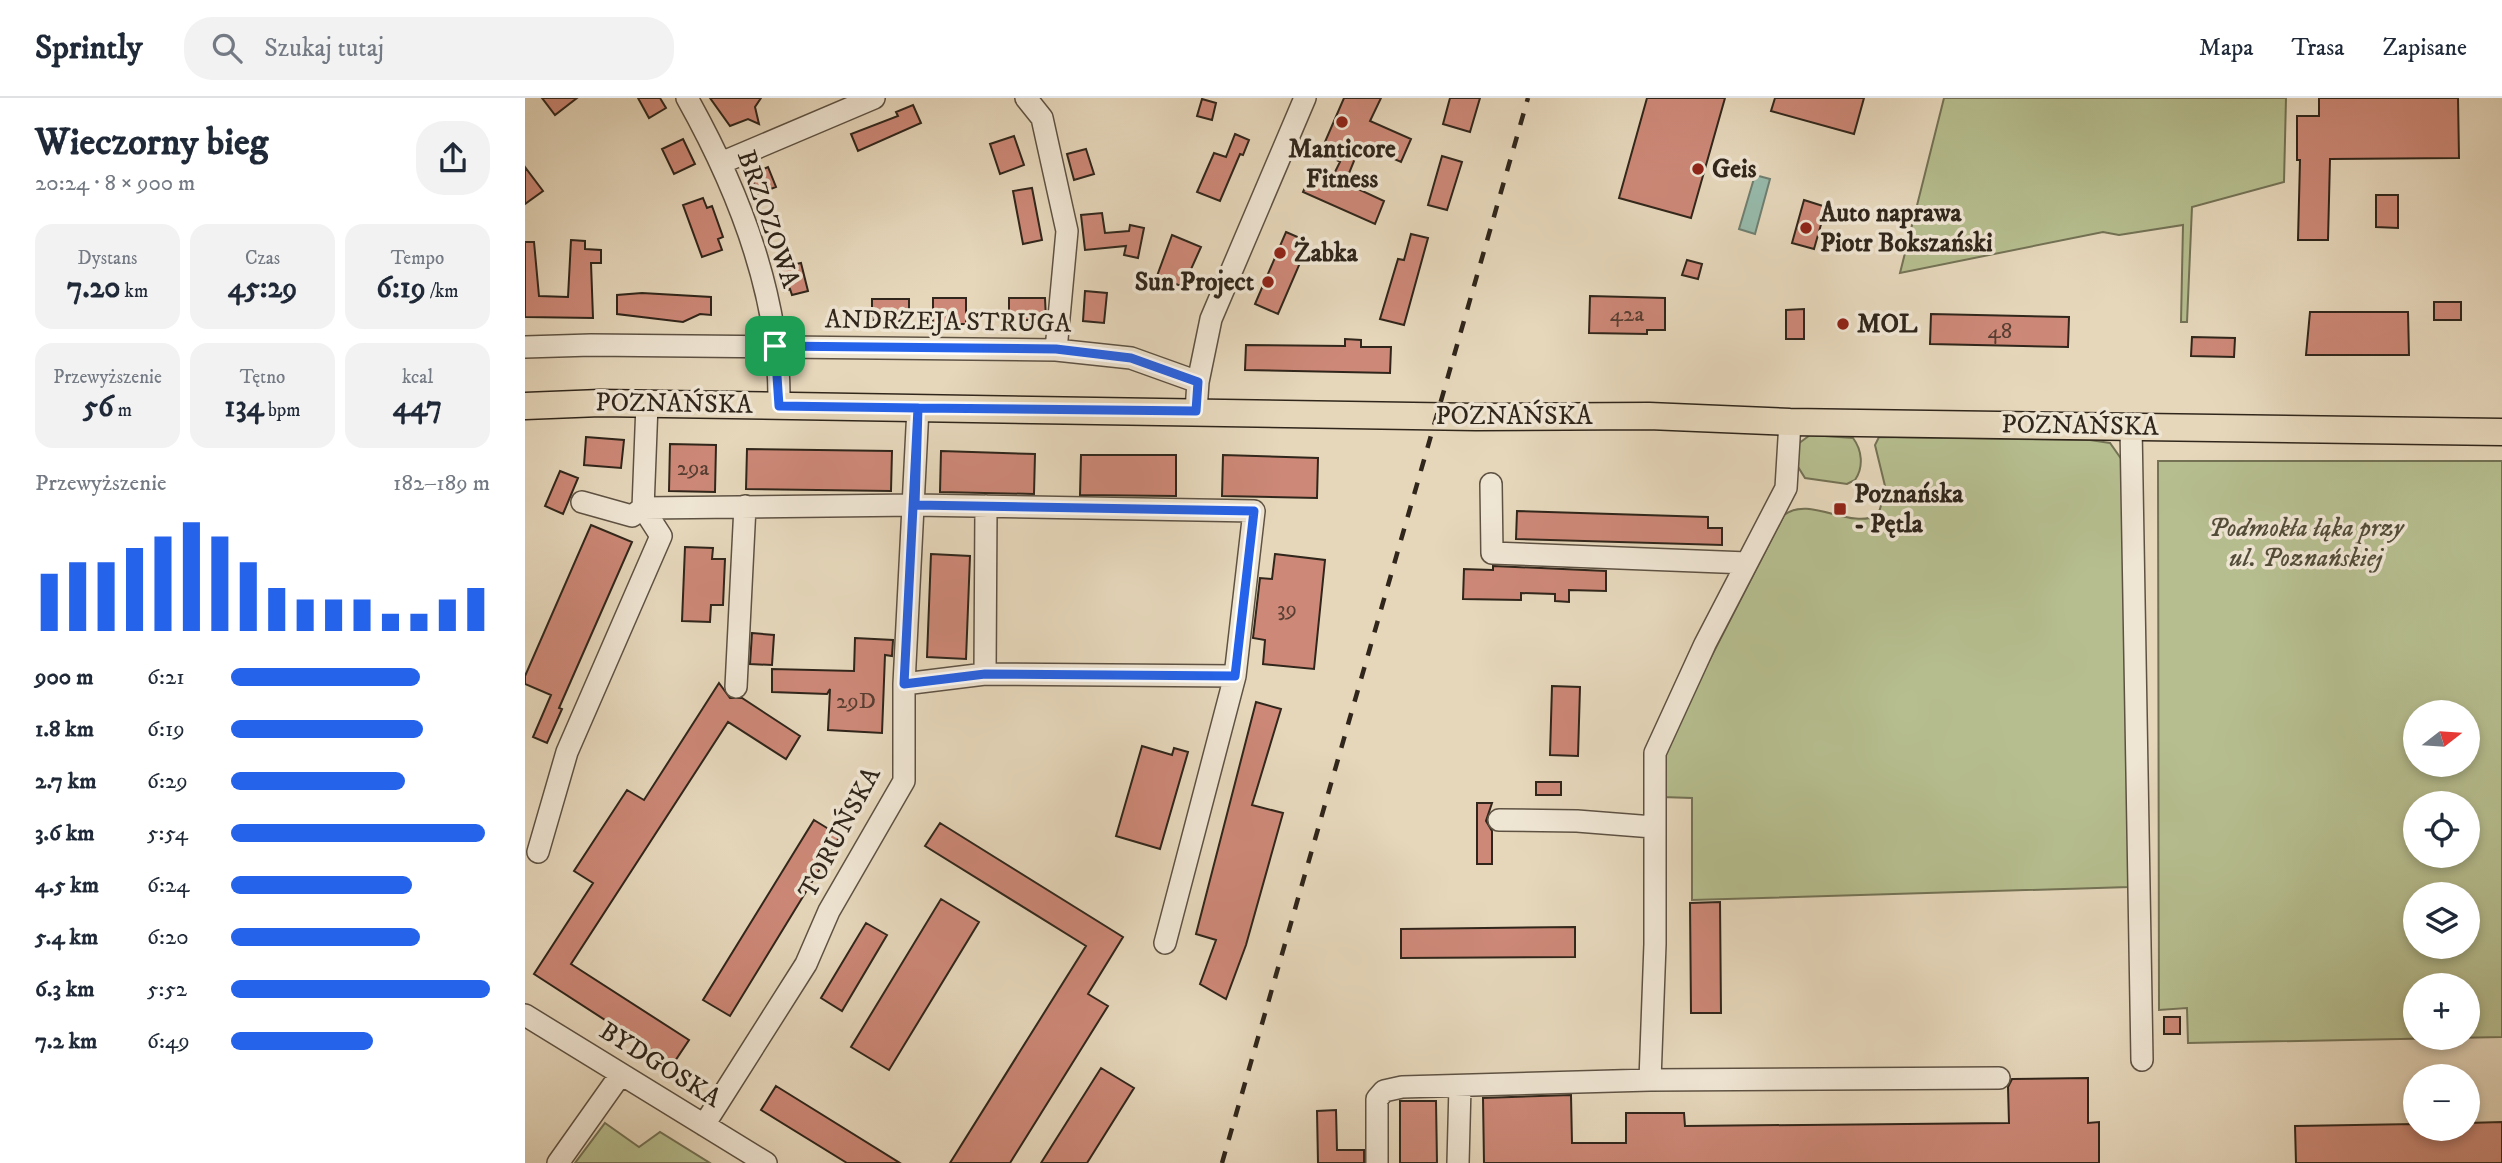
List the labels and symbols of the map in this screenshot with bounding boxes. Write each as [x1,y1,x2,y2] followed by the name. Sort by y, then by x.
[1334,114,1350,130] marker: Manticore Fitness
[1288,133,1396,196] place label: Manticore Fitness
[729,146,807,292] street label: BRZOZOWA
[1712,153,1757,186] place label: Geis
[1690,161,1706,177] marker: Geis
[1819,197,1993,260] place label: Auto naprawa Piotr Bokszański
[1798,220,1814,236] marker: Auto naprawa Piotr Bokszański
[1294,236,1359,270] place label: Żabka
[1272,245,1288,261] marker: Żabka
[1135,266,1255,299] place label: Sun Project
[1260,274,1276,290] marker: Sun Project
[1610,300,1644,329] house number: 42a
[825,303,1072,341] street label: ANDRZEJA STRUGA
[1857,308,1918,341] place label: MOL
[745,316,805,376] pin
[1835,316,1851,332] marker: MOL
[1988,317,2012,346] house number: 48
[595,385,753,422] street label: POZNAŃSKA
[1435,399,1593,433] street label: POZNAŃSKA
[2001,407,2159,444] street label: POZNAŃSKA
[677,454,710,483] house number: 29a
[1854,478,1964,541] place label: Poznańska - Pętla
[1832,501,1848,517] marker: Poznańska - Pętla
[2208,512,2405,575] park label: Podmokła łąka przy ul. Poznańskiej
[1277,595,1297,624] house number: 39
[836,687,876,716] house number: 29D
[2403,700,2480,777] north arrow
[791,761,889,905] street label: TORUŃSKA
[593,1015,727,1116] street label: BYDGOSKA

